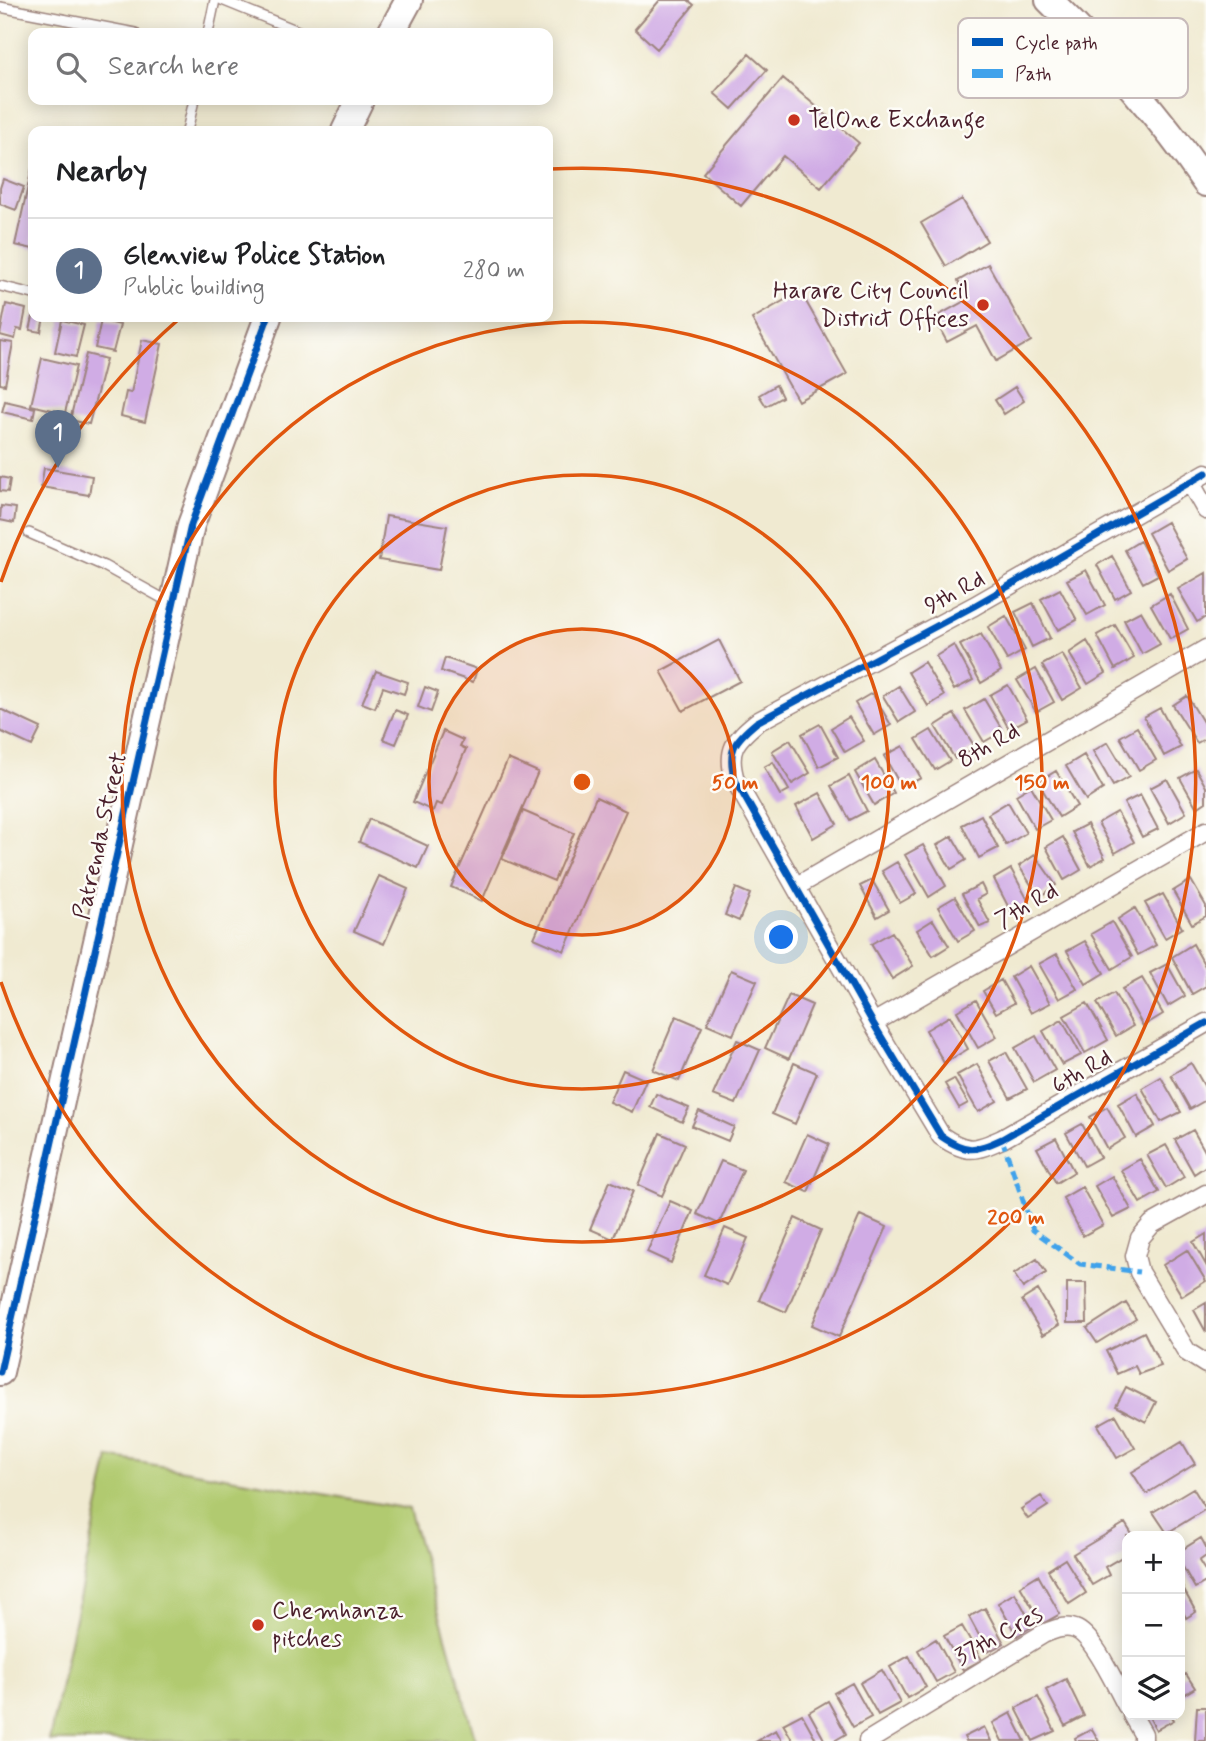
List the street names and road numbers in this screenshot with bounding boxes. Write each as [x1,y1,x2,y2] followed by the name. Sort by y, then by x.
[919,564,991,622] street label: 9th Rd
[953,716,1025,776] street label: 8th Rd
[67,749,135,923] street label: Patrenda Street
[990,876,1064,936] street label: 7th Rd
[1046,1042,1118,1102] street label: 6th Rd
[949,1599,1049,1673] street label: 37th Cres

